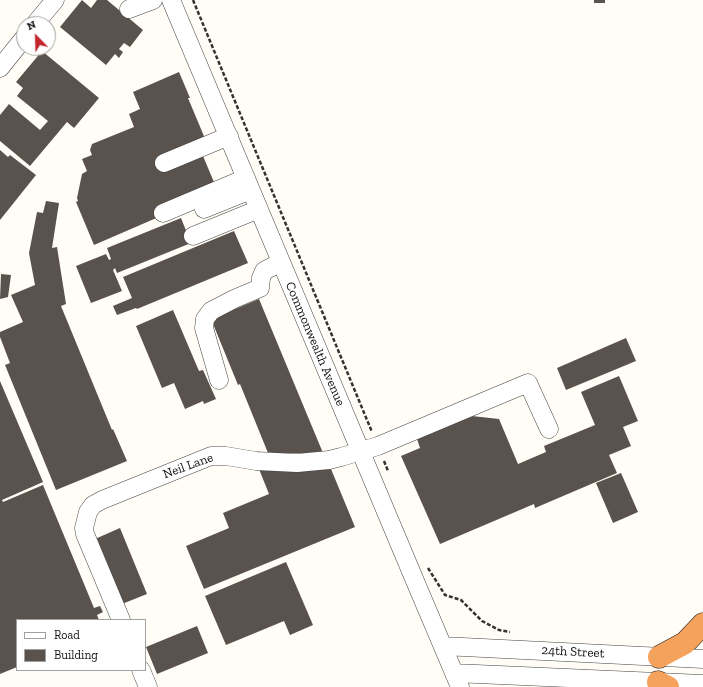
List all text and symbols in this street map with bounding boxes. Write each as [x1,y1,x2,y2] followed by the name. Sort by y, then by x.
[16,16,56,56] north arrow
[25,18,38,33] text: N
[282,280,348,408] street label: Commonwealth Avenue
[161,450,215,482] street label: Neil Lane
[16,619,146,671] legend
[54,628,80,642] text: Road
[541,643,605,661] street label: 24th Street
[54,648,98,662] text: Building

